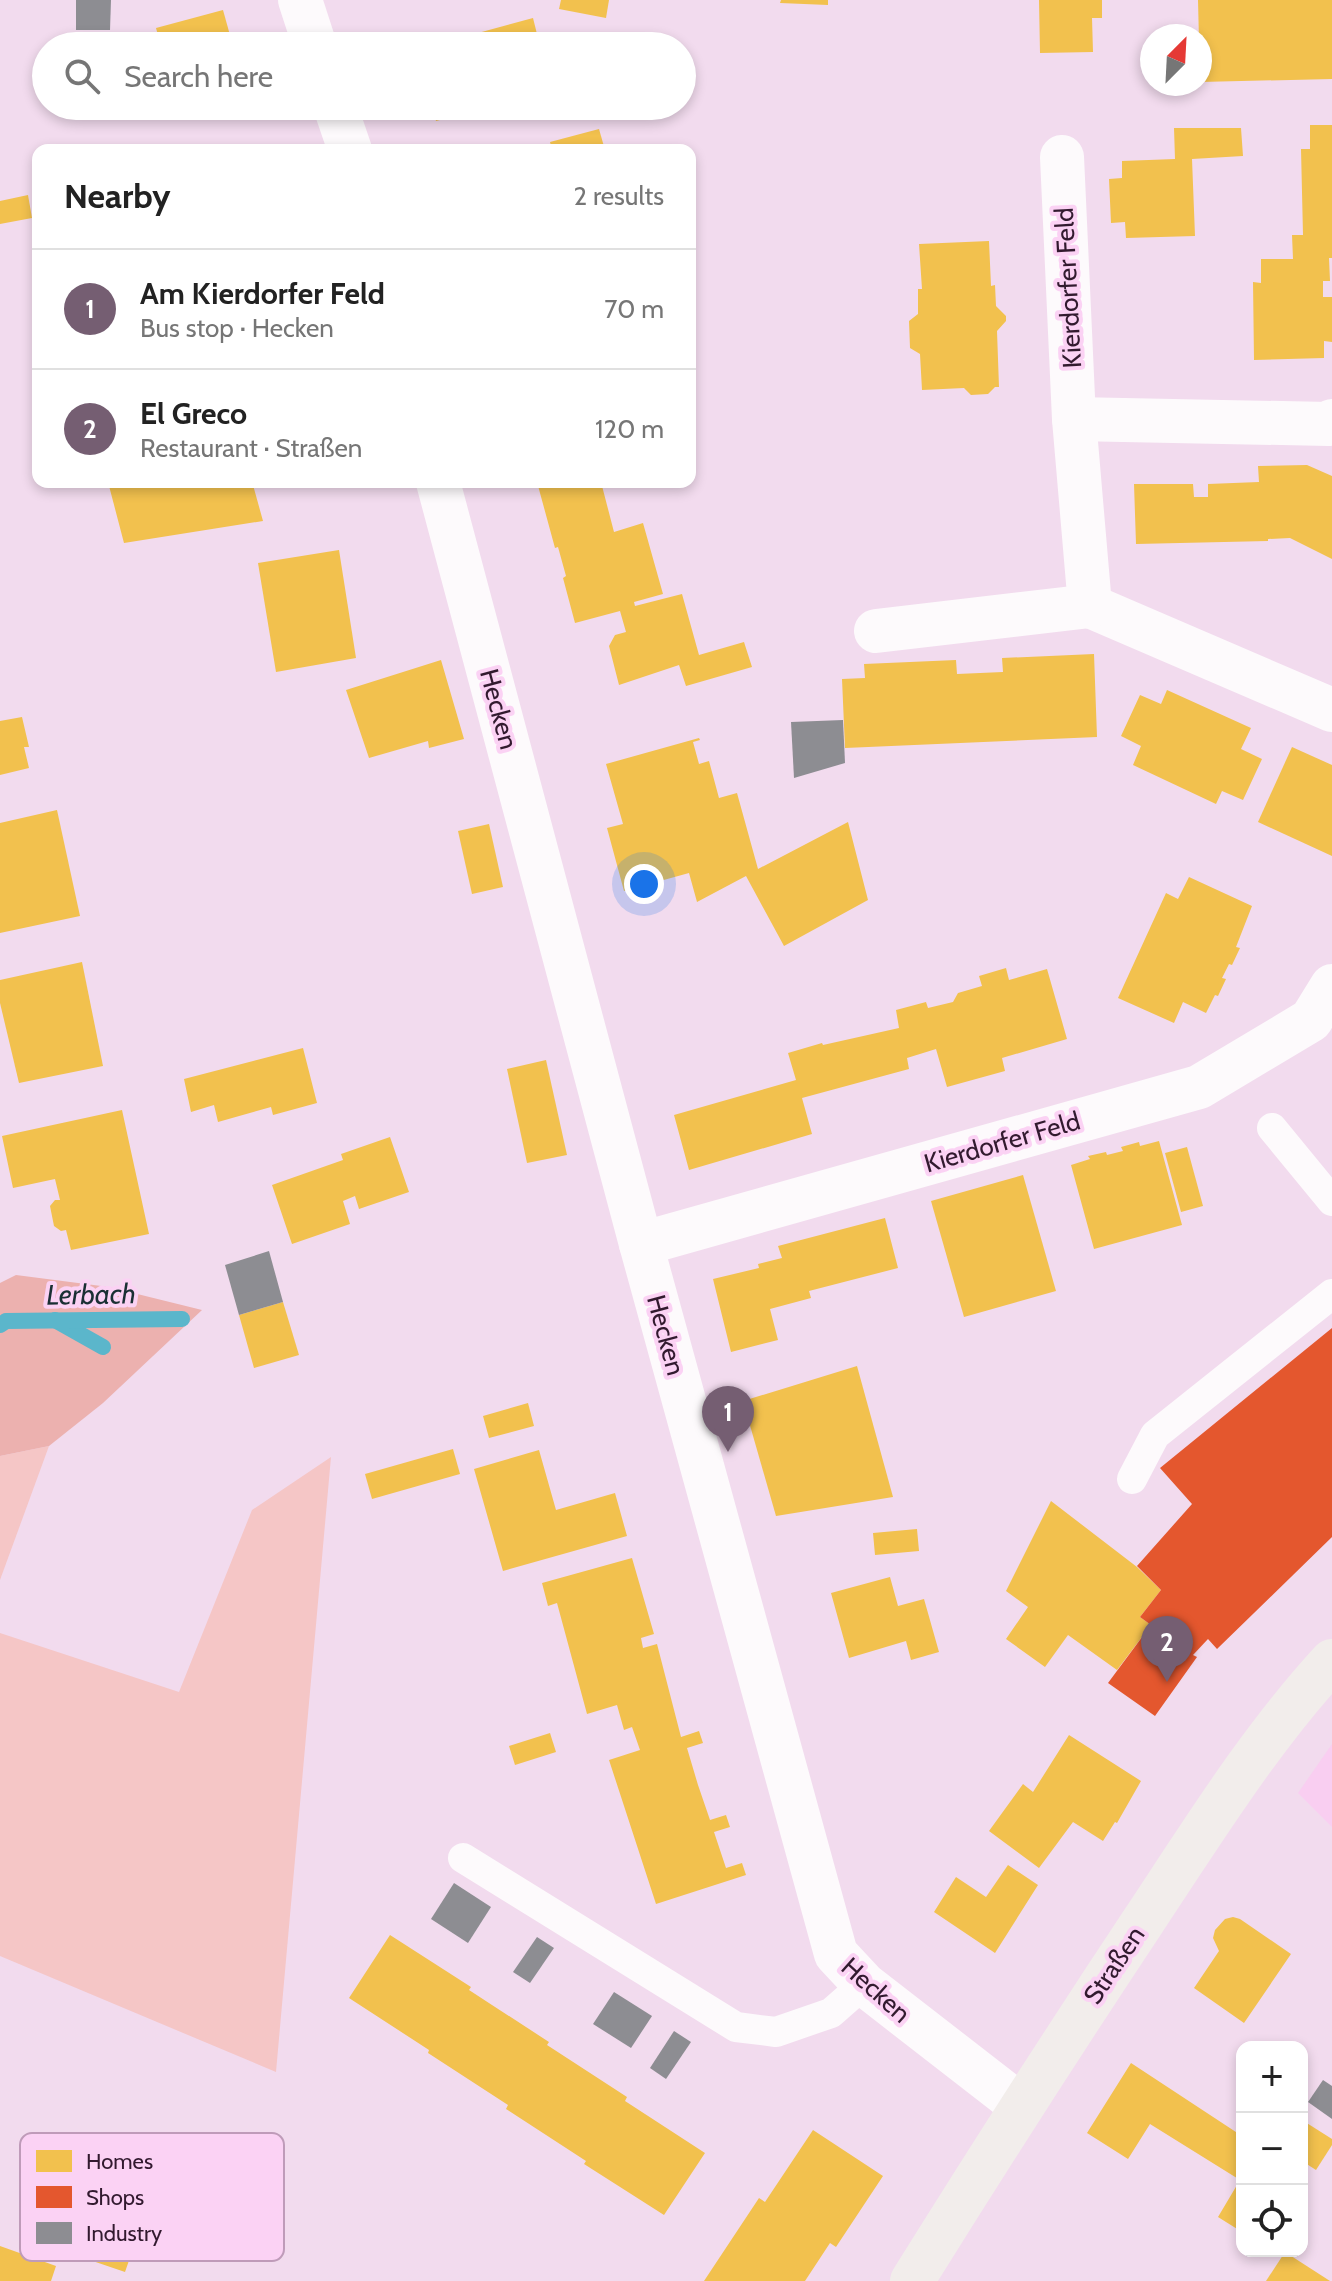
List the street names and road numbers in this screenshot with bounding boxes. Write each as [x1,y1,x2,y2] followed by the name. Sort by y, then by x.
[1048,207,1088,369] street label: Kierdorfer Feld
[473,665,525,753] street label: Hecken
[920,1104,1084,1180] street label: Kierdorfer Feld
[640,1291,692,1379] street label: Hecken
[1076,1920,1152,2010] street label: Straßen
[835,1951,917,2029] street label: Hecken

